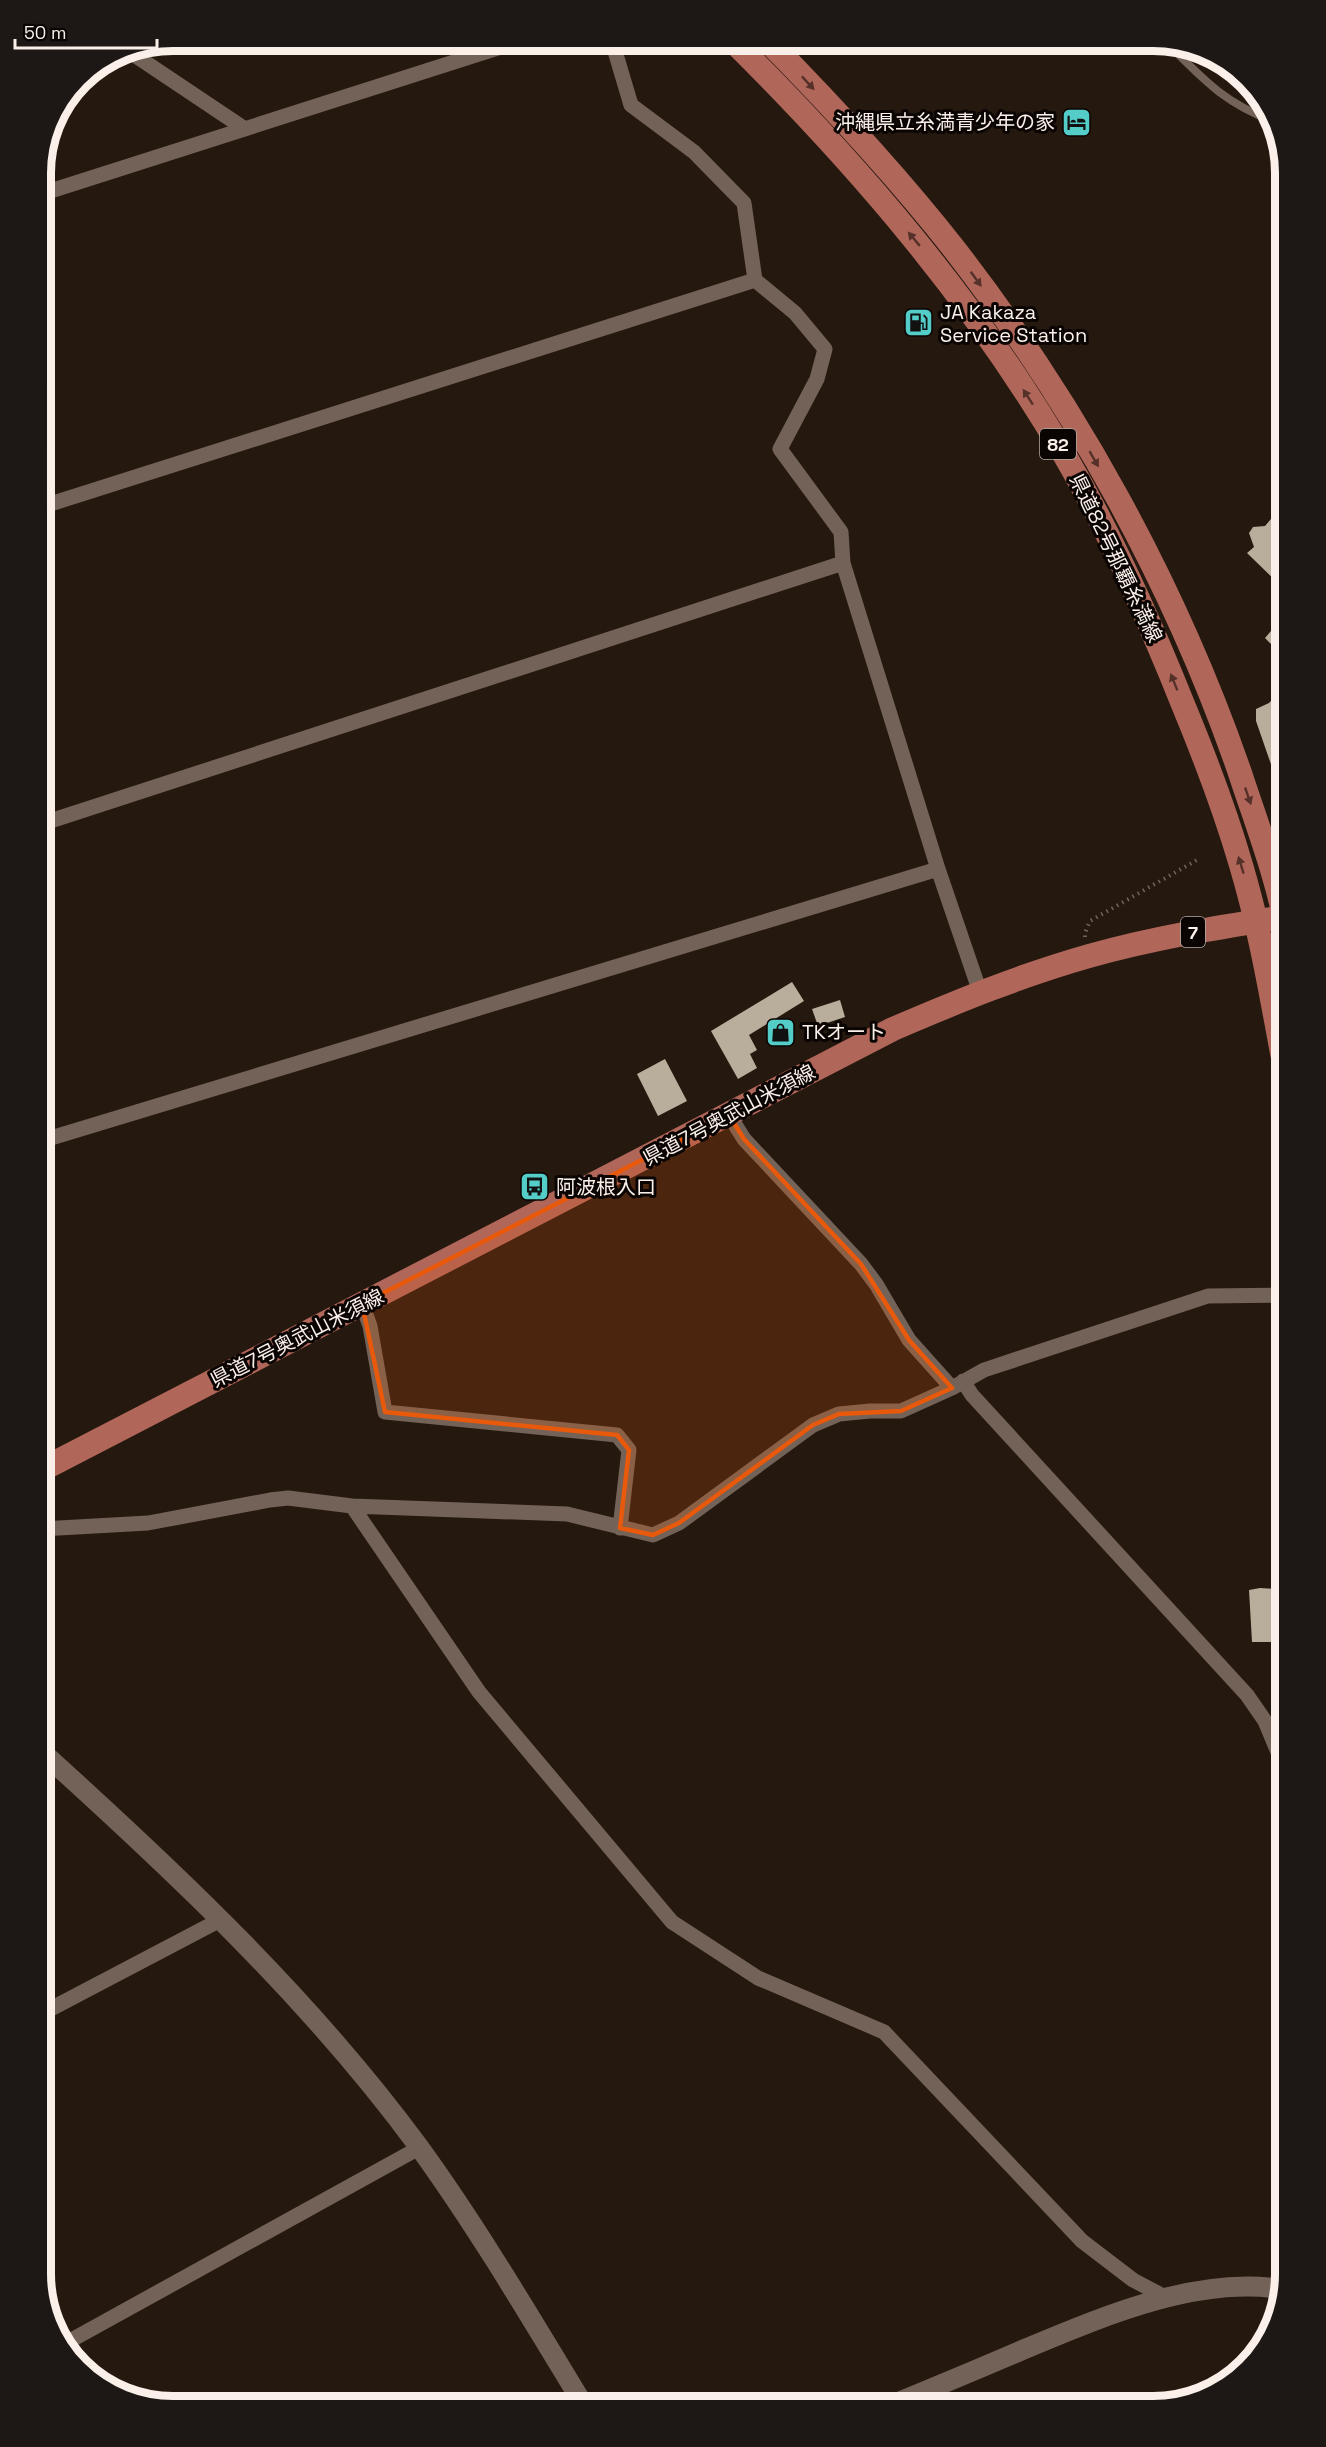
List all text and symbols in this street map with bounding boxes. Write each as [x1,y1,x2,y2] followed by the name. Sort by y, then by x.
[15,12,158,50] scale bar
[24,21,66,44] text: 50 m
[801,75,815,89] one-way arrow
[1060,106,1092,138] hotel icon: 沖縄県立糸満青少年の家
[835,109,1055,135] place label: 沖縄県立糸満青少年の家
[908,232,921,247] one-way arrow
[969,271,981,286] one-way arrow
[940,299,1087,348] place label: JA Kakaza Service Station
[903,307,935,339] fuel station icon: JA Kakaza Service Station
[1023,388,1034,405] one-way arrow
[1040,429,1076,459] road number: 82
[1089,451,1100,467] one-way arrow
[1064,469,1168,647] street label: 県道82号那覇糸満線
[1169,673,1178,691] one-way arrow
[1243,787,1253,805] one-way arrow
[1236,856,1245,874] one-way arrow
[1181,917,1205,947] road number: 7
[765,1016,797,1048] shop icon: TKオート
[802,1019,886,1045] place label: TKオート
[638,1059,820,1171] street label: 県道7号奥武山米須線
[519,1171,551,1203] bus stop icon: 阿波根入口
[556,1174,656,1200] place label: 阿波根入口
[206,1283,388,1393] street label: 県道7号奥武山米須線

